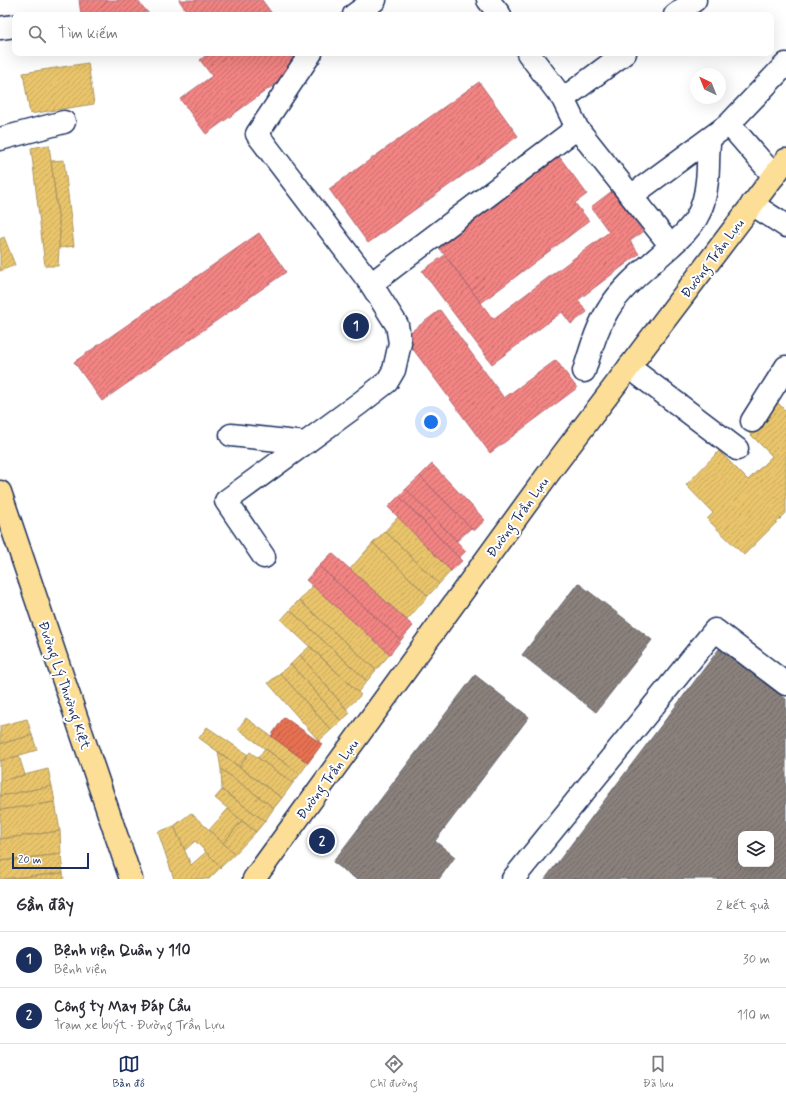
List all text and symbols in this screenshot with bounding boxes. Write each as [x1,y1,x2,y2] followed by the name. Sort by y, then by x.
[12,12,774,56] search box
[26,23,48,45] icon: search
[58,24,118,44] text: Tìm kiếm
[690,68,726,104] north arrow
[677,215,750,303] street label: Đường Trần Lựu
[343,311,369,341] pin: 1
[421,412,441,432] your location
[483,474,555,562] street label: Đường Trần Lựu
[32,619,95,753] street label: Đường Lý Thường Kiệt
[293,736,365,824] street label: Đường Trần Lựu
[309,826,335,856] pin: 2
[738,831,774,867] map controls
[738,831,774,867] button: layers
[12,851,89,870] scale bar
[18,853,41,867] text: 20 m
[16,894,74,916] text: Gần đây
[716,897,770,914] text: 2 kết quả
[54,941,190,961] text: Bệnh viện Quân y 110
[26,951,32,968] text: 1
[743,951,770,968] text: 30 m
[54,961,107,978] text: Bệnh viện
[54,997,191,1017] text: Công ty May Đáp Cầu
[26,1007,32,1024] text: 2
[737,1007,770,1024] text: 110 m
[54,1017,225,1034] text: Trạm xe buýt · Đường Trần Lựu
[113,1053,145,1091] tab: Bản đồ
[370,1053,418,1091] tab: Chỉ đường
[643,1053,673,1091] tab: Đã lưu

